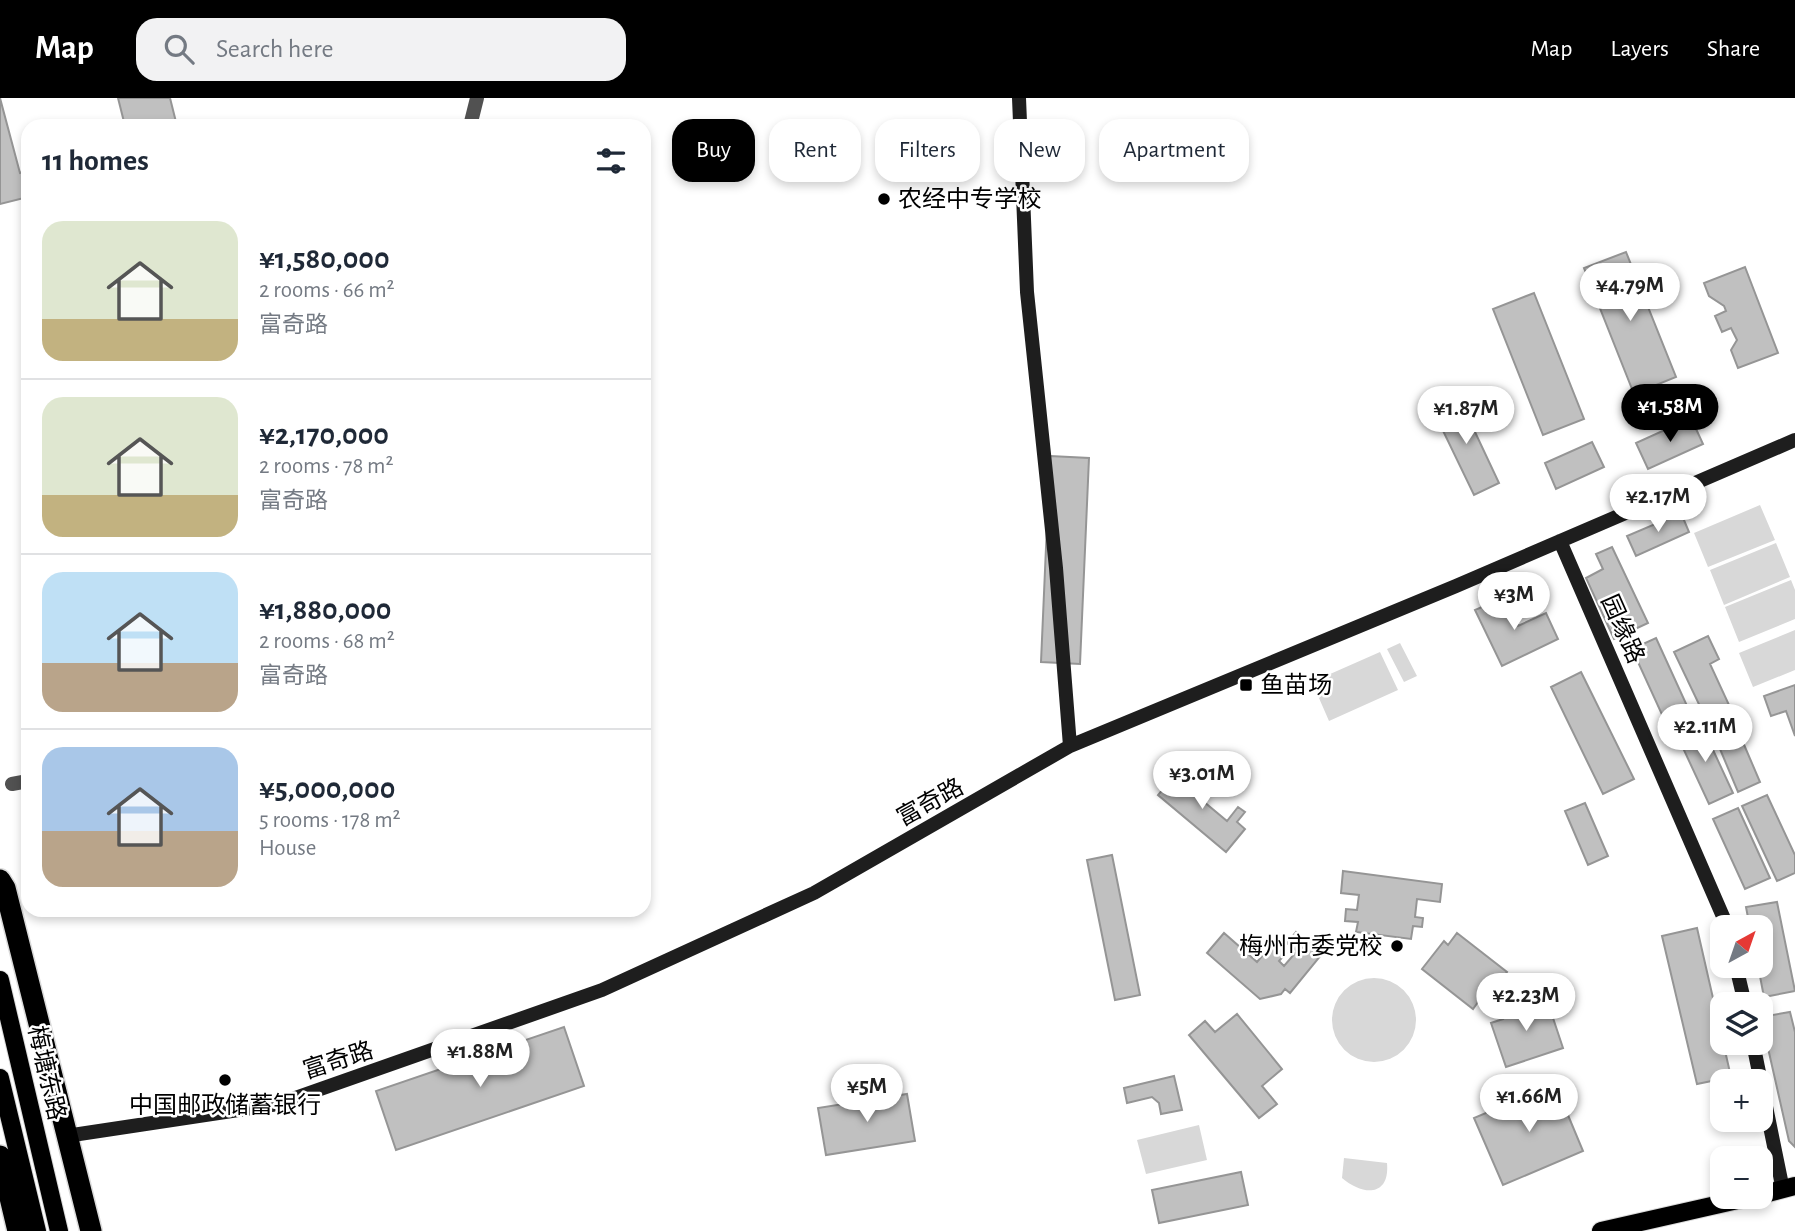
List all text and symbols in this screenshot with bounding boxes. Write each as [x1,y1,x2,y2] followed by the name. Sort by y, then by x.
[136,18,626,81] search box
[160,30,198,68] icon: search
[35,32,94,65] text: Map
[216,36,334,62] text: Search here
[1530,37,1572,61] text: Map
[1610,37,1669,61] text: Layers
[1707,37,1760,61] text: Share
[672,119,755,182] chip: Buy
[769,119,861,182] chip: Rent
[875,119,980,182] chip: Filters
[994,119,1085,182] chip: New
[1099,119,1249,182] chip: Apartment
[592,142,630,180] icon: filters
[42,146,149,176] text: 11 homes
[898,186,1042,212] place label: 农经中专学校
[876,191,892,207] marker: 农经中专学校
[259,244,390,274] text: ¥1,580,000
[98,249,182,333] icon: home
[1573,264,1687,323] pin: ¥4.79M
[1596,274,1664,297] text: ¥4.79M
[259,279,395,302] text: 2 rooms · 66 m²
[259,314,328,337] text: 富奇路
[1613,384,1727,444] pin: ¥1.58M
[1409,386,1523,446] pin: ¥1.87M
[1637,395,1703,418] text: ¥1.58M
[1433,397,1499,420] text: ¥1.87M
[259,420,389,450] text: ¥2,170,000
[98,425,182,509] icon: home
[259,455,394,478] text: 2 rooms · 78 m²
[1601,474,1715,534] pin: ¥2.17M
[1626,485,1690,508] text: ¥2.17M
[259,490,328,513] text: 富奇路
[1480,573,1548,632] pin: ¥3M
[1494,583,1534,606] text: ¥3M
[1596,591,1650,667] street label: 园缘路
[259,595,391,625] text: ¥1,880,000
[98,600,182,684] icon: home
[259,630,395,653] text: 2 rooms · 68 m²
[259,665,328,688] text: 富奇路
[1260,672,1332,698] place label: 鱼苗场
[1238,677,1254,693] marker: 鱼苗场
[1648,704,1762,764] pin: ¥2.11M
[1673,715,1737,738] text: ¥2.11M
[1145,752,1259,811] pin: ¥3.01M
[1169,762,1235,785] text: ¥3.01M
[892,773,968,831] street label: 富奇路
[259,774,395,804] text: ¥5,000,000
[98,775,182,859] icon: home
[259,809,401,832] text: 5 rooms · 178 m²
[259,837,316,860] text: House
[1710,915,1773,978] north arrow
[1710,915,1773,1209] map controls
[1239,933,1383,959] place label: 梅州市委党校
[1389,938,1405,954] marker: 梅州市委党校
[1469,974,1583,1033] pin: ¥2.23M
[1492,984,1560,1007] text: ¥2.23M
[1710,992,1773,1055] button: layers
[24,1023,70,1123] street label: 梅塘东路
[423,1030,537,1089] pin: ¥1.88M
[300,1037,376,1083] street label: 富奇路
[447,1040,513,1063] text: ¥1.88M
[833,1065,901,1124] pin: ¥5M
[1710,1069,1773,1132] button: +
[217,1072,233,1088] marker: 中国邮政储蓄银行
[1472,1074,1586,1134] pin: ¥1.66M
[847,1075,887,1098] text: ¥5M
[1496,1085,1562,1108] text: ¥1.66M
[129,1092,321,1118] place label: 中国邮政储蓄银行
[1710,1146,1773,1209] button: −

